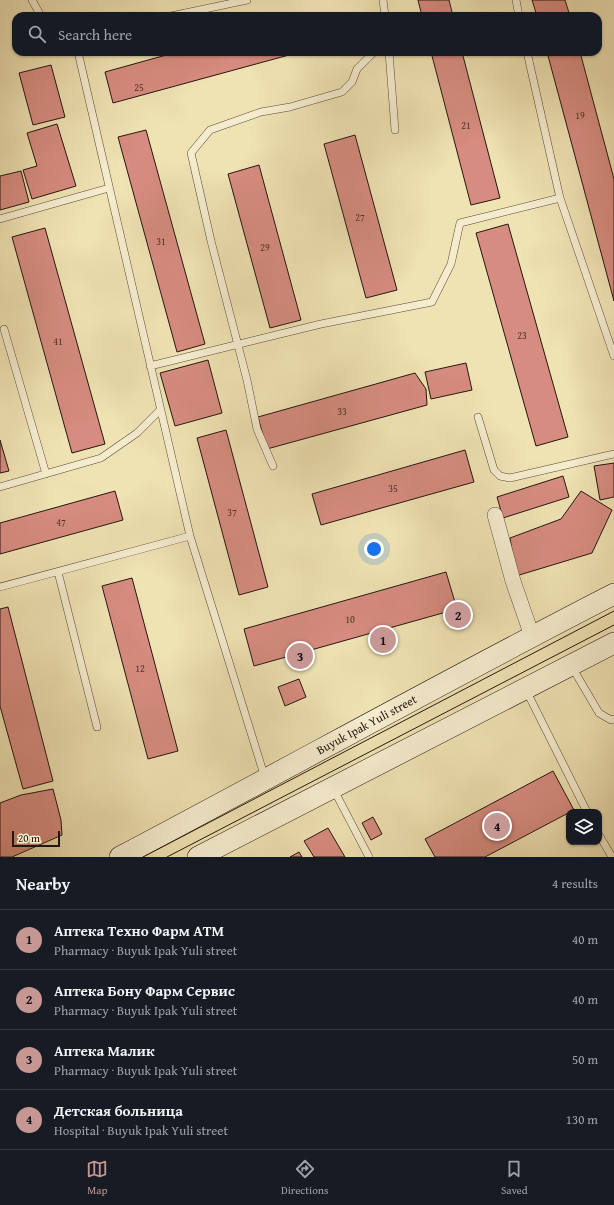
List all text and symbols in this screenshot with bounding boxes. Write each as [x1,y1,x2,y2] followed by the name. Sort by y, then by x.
[12,12,602,56] search box
[26,23,48,45] icon: search
[58,24,132,45] text: Search here
[134,80,144,95] house number: 25
[575,108,585,123] house number: 19
[461,118,471,133] house number: 21
[355,210,365,225] house number: 27
[156,234,166,249] house number: 31
[260,240,270,255] house number: 29
[517,328,527,343] house number: 23
[53,334,63,349] house number: 41
[337,404,347,419] house number: 33
[388,481,398,496] house number: 35
[227,505,237,520] house number: 37
[56,515,66,530] house number: 47
[364,539,384,559] your location
[445,600,471,630] pin: 2
[345,612,355,627] house number: 10
[370,625,396,655] pin: 1
[287,641,313,671] pin: 3
[135,661,145,676] house number: 12
[313,690,420,758] street label: Buyuk Ipak Yuli street
[566,809,602,845] map controls
[566,809,602,845] button: layers
[484,811,510,841] pin: 4
[12,829,60,848] scale bar
[18,830,40,846] text: 20 m
[16,871,70,896] text: Nearby
[552,874,598,893] text: 4 results
[54,920,224,941] text: Аптека Техно Фарм АТМ
[26,930,32,949] text: 1
[572,930,598,949] text: 40 m
[54,941,237,960] text: Pharmacy · Buyuk Ipak Yuli street
[54,980,235,1001] text: Аптека Бону Фарм Сервис
[26,990,32,1009] text: 2
[572,990,598,1009] text: 40 m
[54,1001,237,1020] text: Pharmacy · Buyuk Ipak Yuli street
[54,1040,155,1061] text: Аптека Малик
[26,1050,32,1069] text: 3
[572,1050,598,1069] text: 50 m
[54,1061,237,1080] text: Pharmacy · Buyuk Ipak Yuli street
[54,1100,183,1121] text: Детская больница
[26,1110,32,1129] text: 4
[566,1110,598,1129] text: 130 m
[54,1121,228,1140] text: Hospital · Buyuk Ipak Yuli street
[86,1158,108,1198] tab: Map
[281,1158,328,1198] tab: Directions
[501,1158,528,1198] tab: Saved

